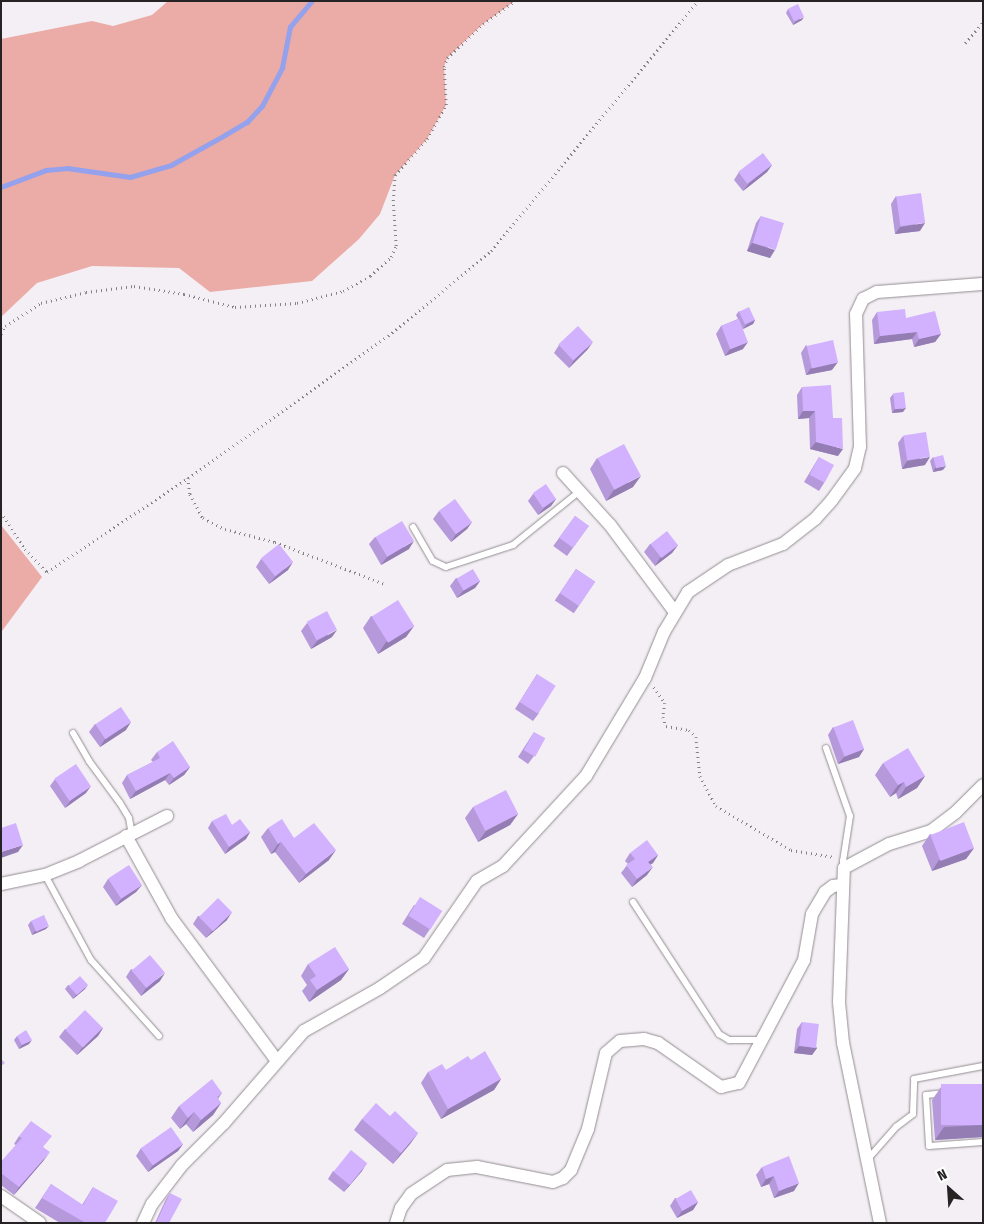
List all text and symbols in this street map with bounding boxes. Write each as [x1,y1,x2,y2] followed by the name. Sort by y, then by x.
[924,1164,974,1214] north arrow
[935,1166,950,1185] text: N

